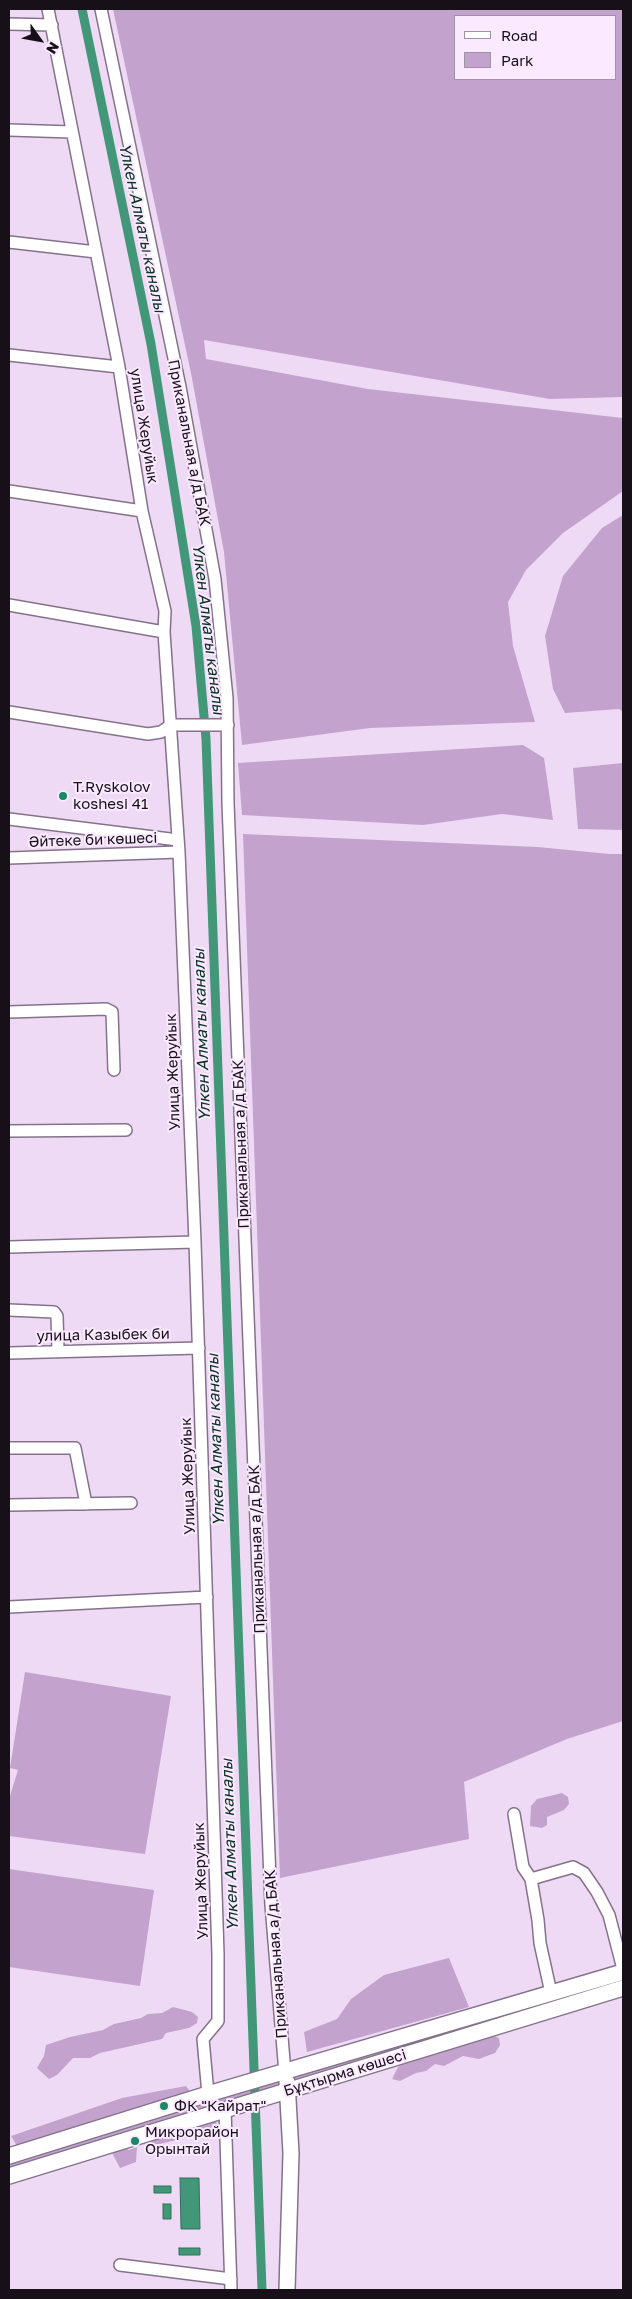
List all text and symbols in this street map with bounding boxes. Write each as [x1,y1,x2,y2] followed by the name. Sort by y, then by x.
[15,15,65,65] north arrow
[454,15,617,80] legend
[501,26,538,44] text: Road
[43,39,63,57] text: N
[501,51,533,69] text: Park
[115,142,169,314] water label: Үлкен Алматы каналы
[164,358,214,528] street label: Приканальная а/д БАК
[126,367,162,485] street label: улица Жеруйык
[188,542,228,716] water label: Үлкен Алматы каналы
[73,778,150,813] place label: T.Ryskolov koshesi 41
[57,790,69,802] marker: T.Ryskolov koshesi 41
[28,829,158,851] street label: Әйтеке би көшесі
[189,948,215,1122] water label: Үлкен Алматы каналы
[162,1013,184,1131] street label: Улица Жеруйык
[229,1059,253,1229] street label: Приканальная а/д БАК
[36,1325,170,1345] street label: улица Казыбек би
[203,1353,229,1527] water label: Үлкен Алматы каналы
[177,1417,199,1535] street label: Улица Жеруйык
[245,1464,269,1634] street label: Приканальная а/д БАК
[217,1758,243,1932] water label: Үлкен Алматы каналы
[190,1822,212,1940] street label: Улица Жеруйык
[261,1869,291,2039] street label: Приканальная а/д БАК
[282,2046,408,2100] street label: Бұқтырма көшесі
[174,2097,266,2115] place label: ФК "Кайрат"
[158,2100,170,2112] marker: ФК "Кайрат"
[145,2123,239,2158] place label: Микрорайон Орынтай
[129,2135,141,2147] marker: Микрорайон Орынтай

